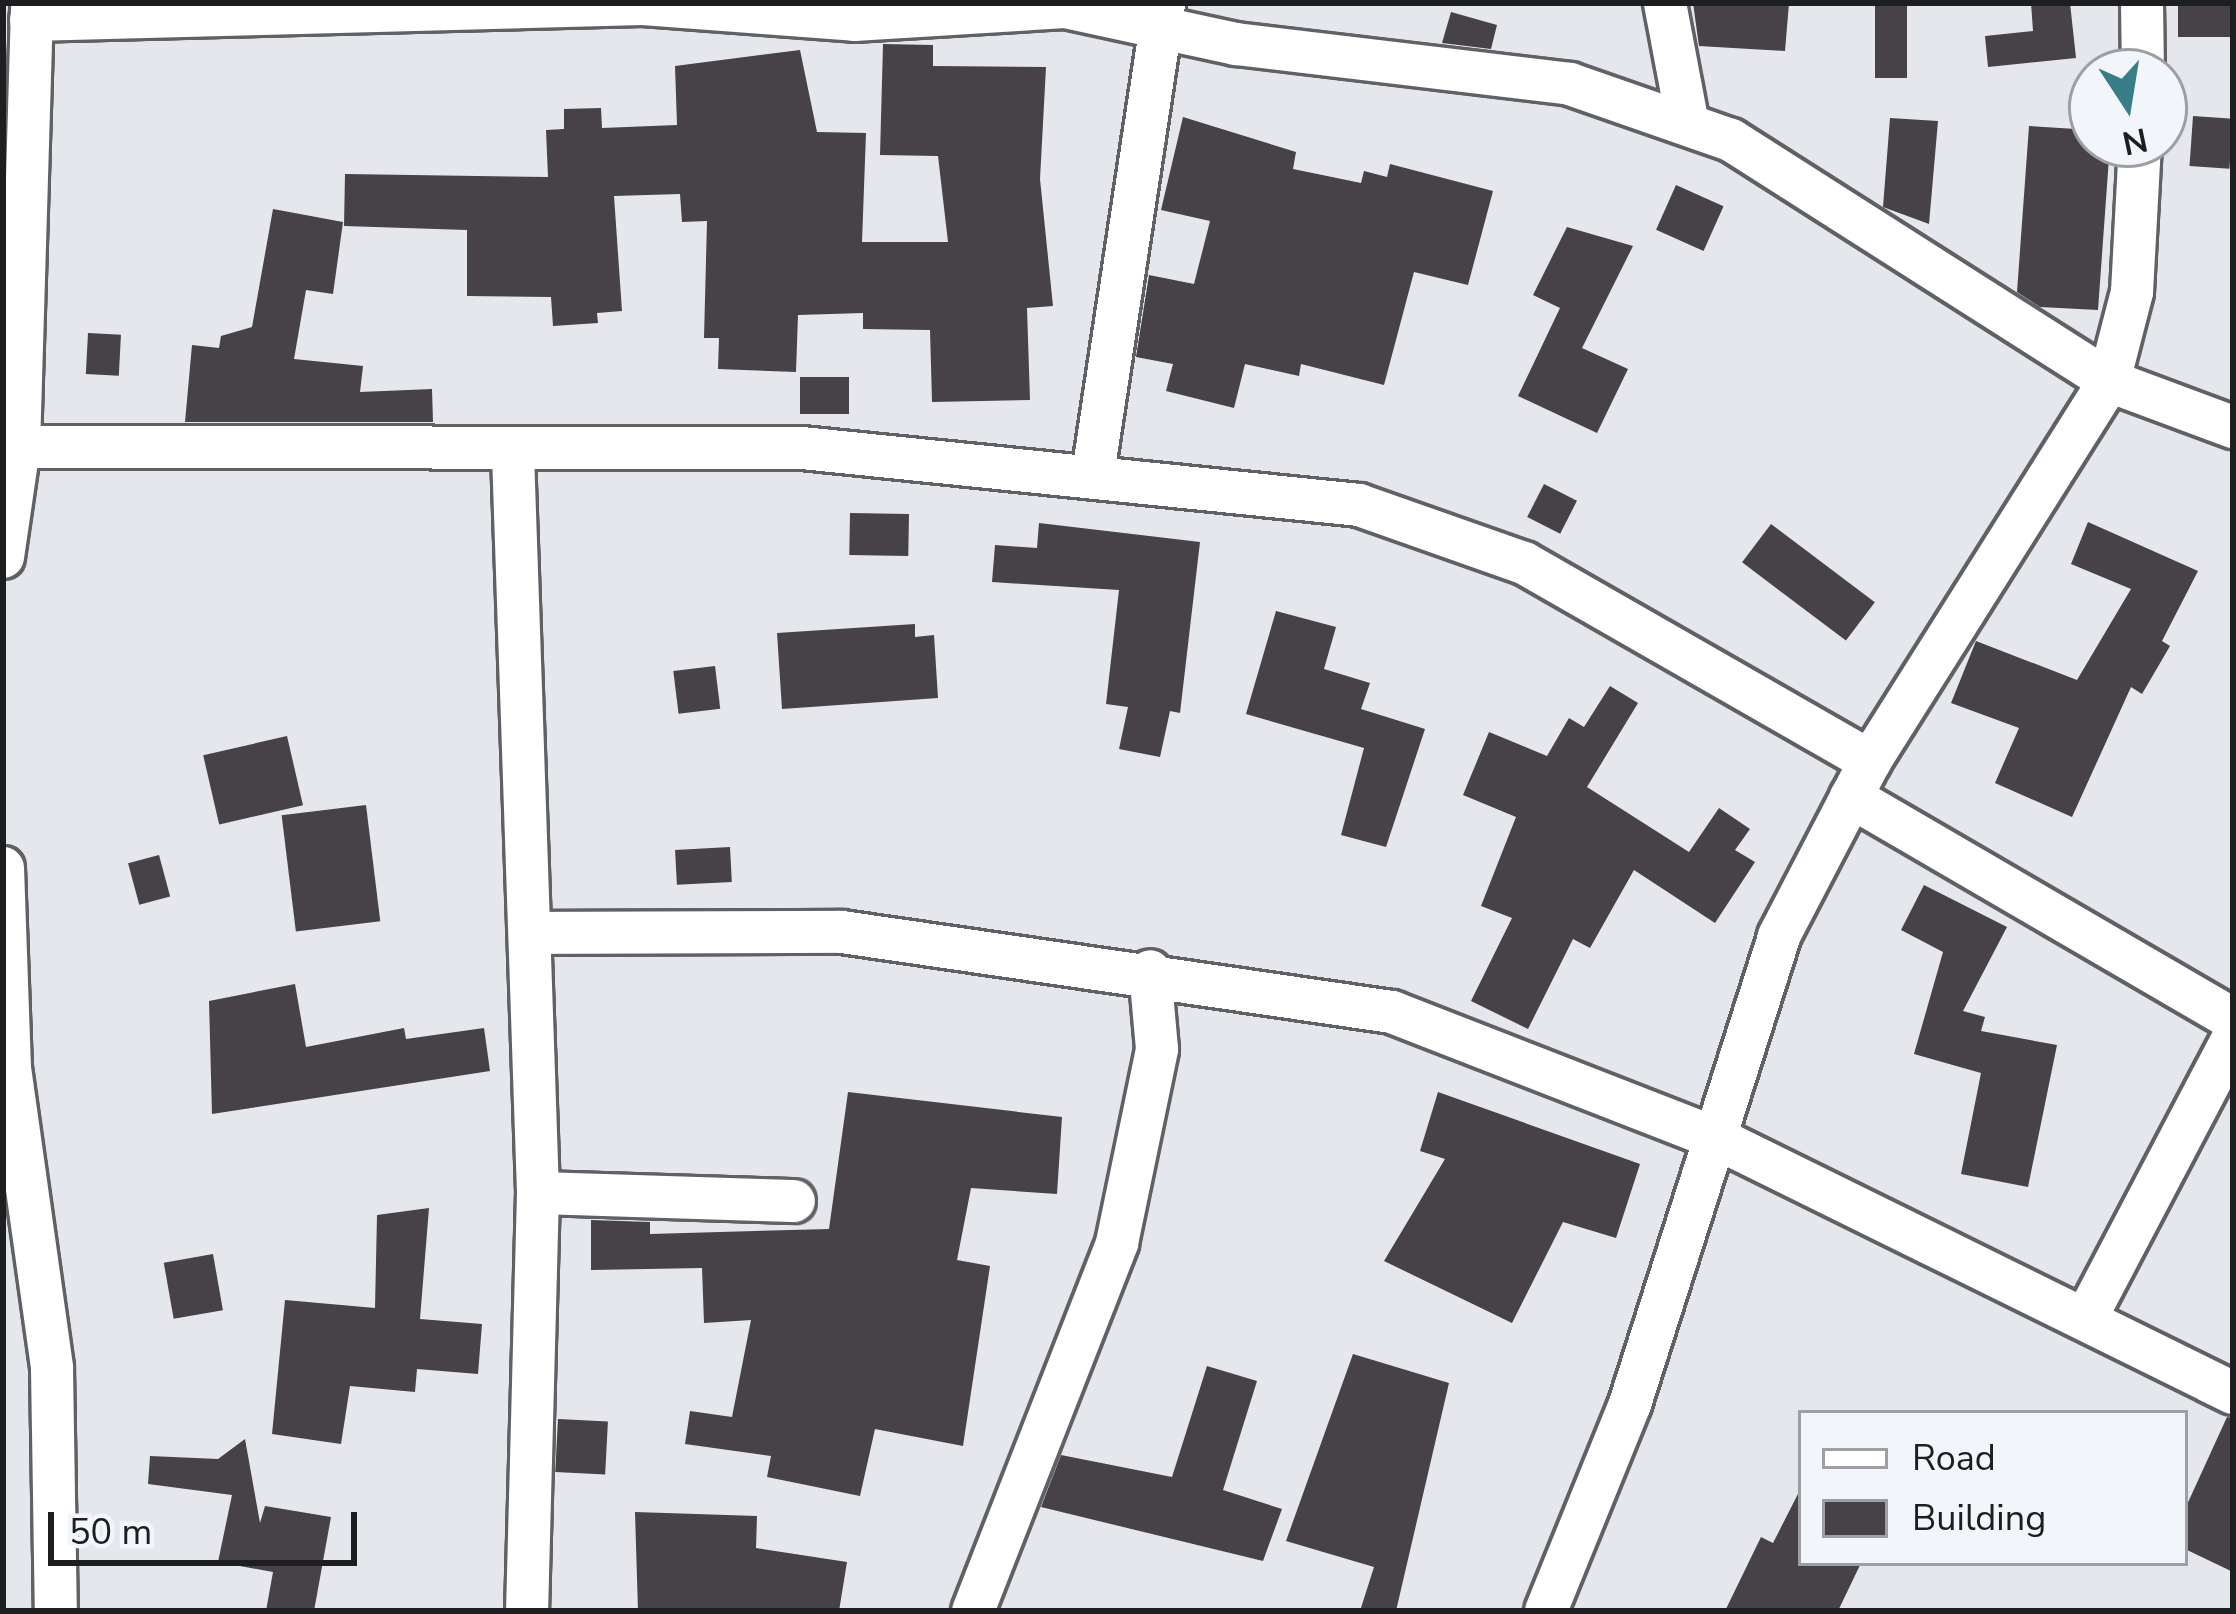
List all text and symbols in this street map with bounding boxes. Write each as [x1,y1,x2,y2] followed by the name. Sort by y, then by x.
[2068,48,2188,168] north arrow
[2118,116,2152,165] text: N
[1798,1410,2188,1566] legend
[1912,1434,1996,1483] text: Road
[54,1488,363,1562] scale bar
[1912,1494,2046,1543] text: Building
[69,1508,152,1557] text: 50 m

